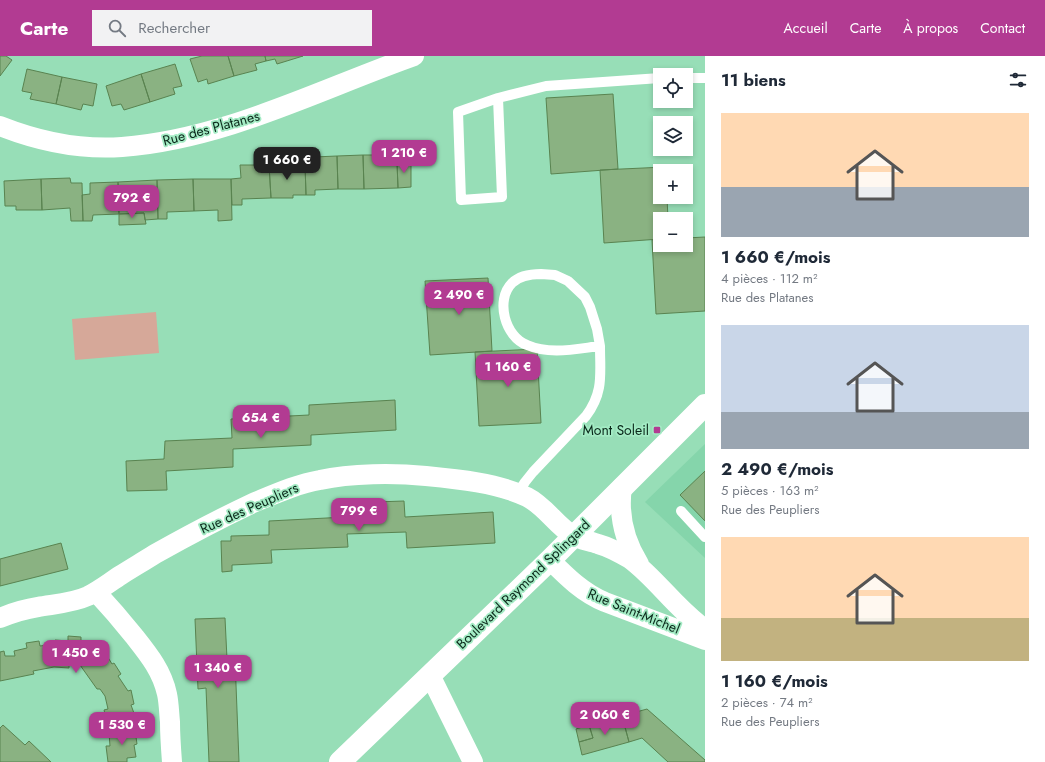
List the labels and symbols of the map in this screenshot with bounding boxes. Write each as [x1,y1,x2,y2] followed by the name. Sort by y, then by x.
[160,105,262,151] street label: Rue des Platanes
[367,140,441,174] pin: 1 210 €
[250,147,324,181] pin: 1 660 €
[104,185,160,219] pin: 792 €
[422,282,496,316] pin: 2 490 €
[471,354,545,388] pin: 1 160 €
[233,405,289,439] pin: 654 €
[583,420,649,440] place label: Mont Soleil
[652,425,662,435] marker: Mont Soleil
[197,477,302,539] street label: Rue des Peupliers
[331,498,387,532] pin: 799 €
[452,515,594,653] street label: Boulevard Raymond Splingard
[585,583,683,639] street label: Rue Saint-Michel
[39,640,113,674] pin: 1 450 €
[181,655,255,689] pin: 1 340 €
[568,702,642,736] pin: 2 060 €
[85,712,159,746] pin: 1 530 €

